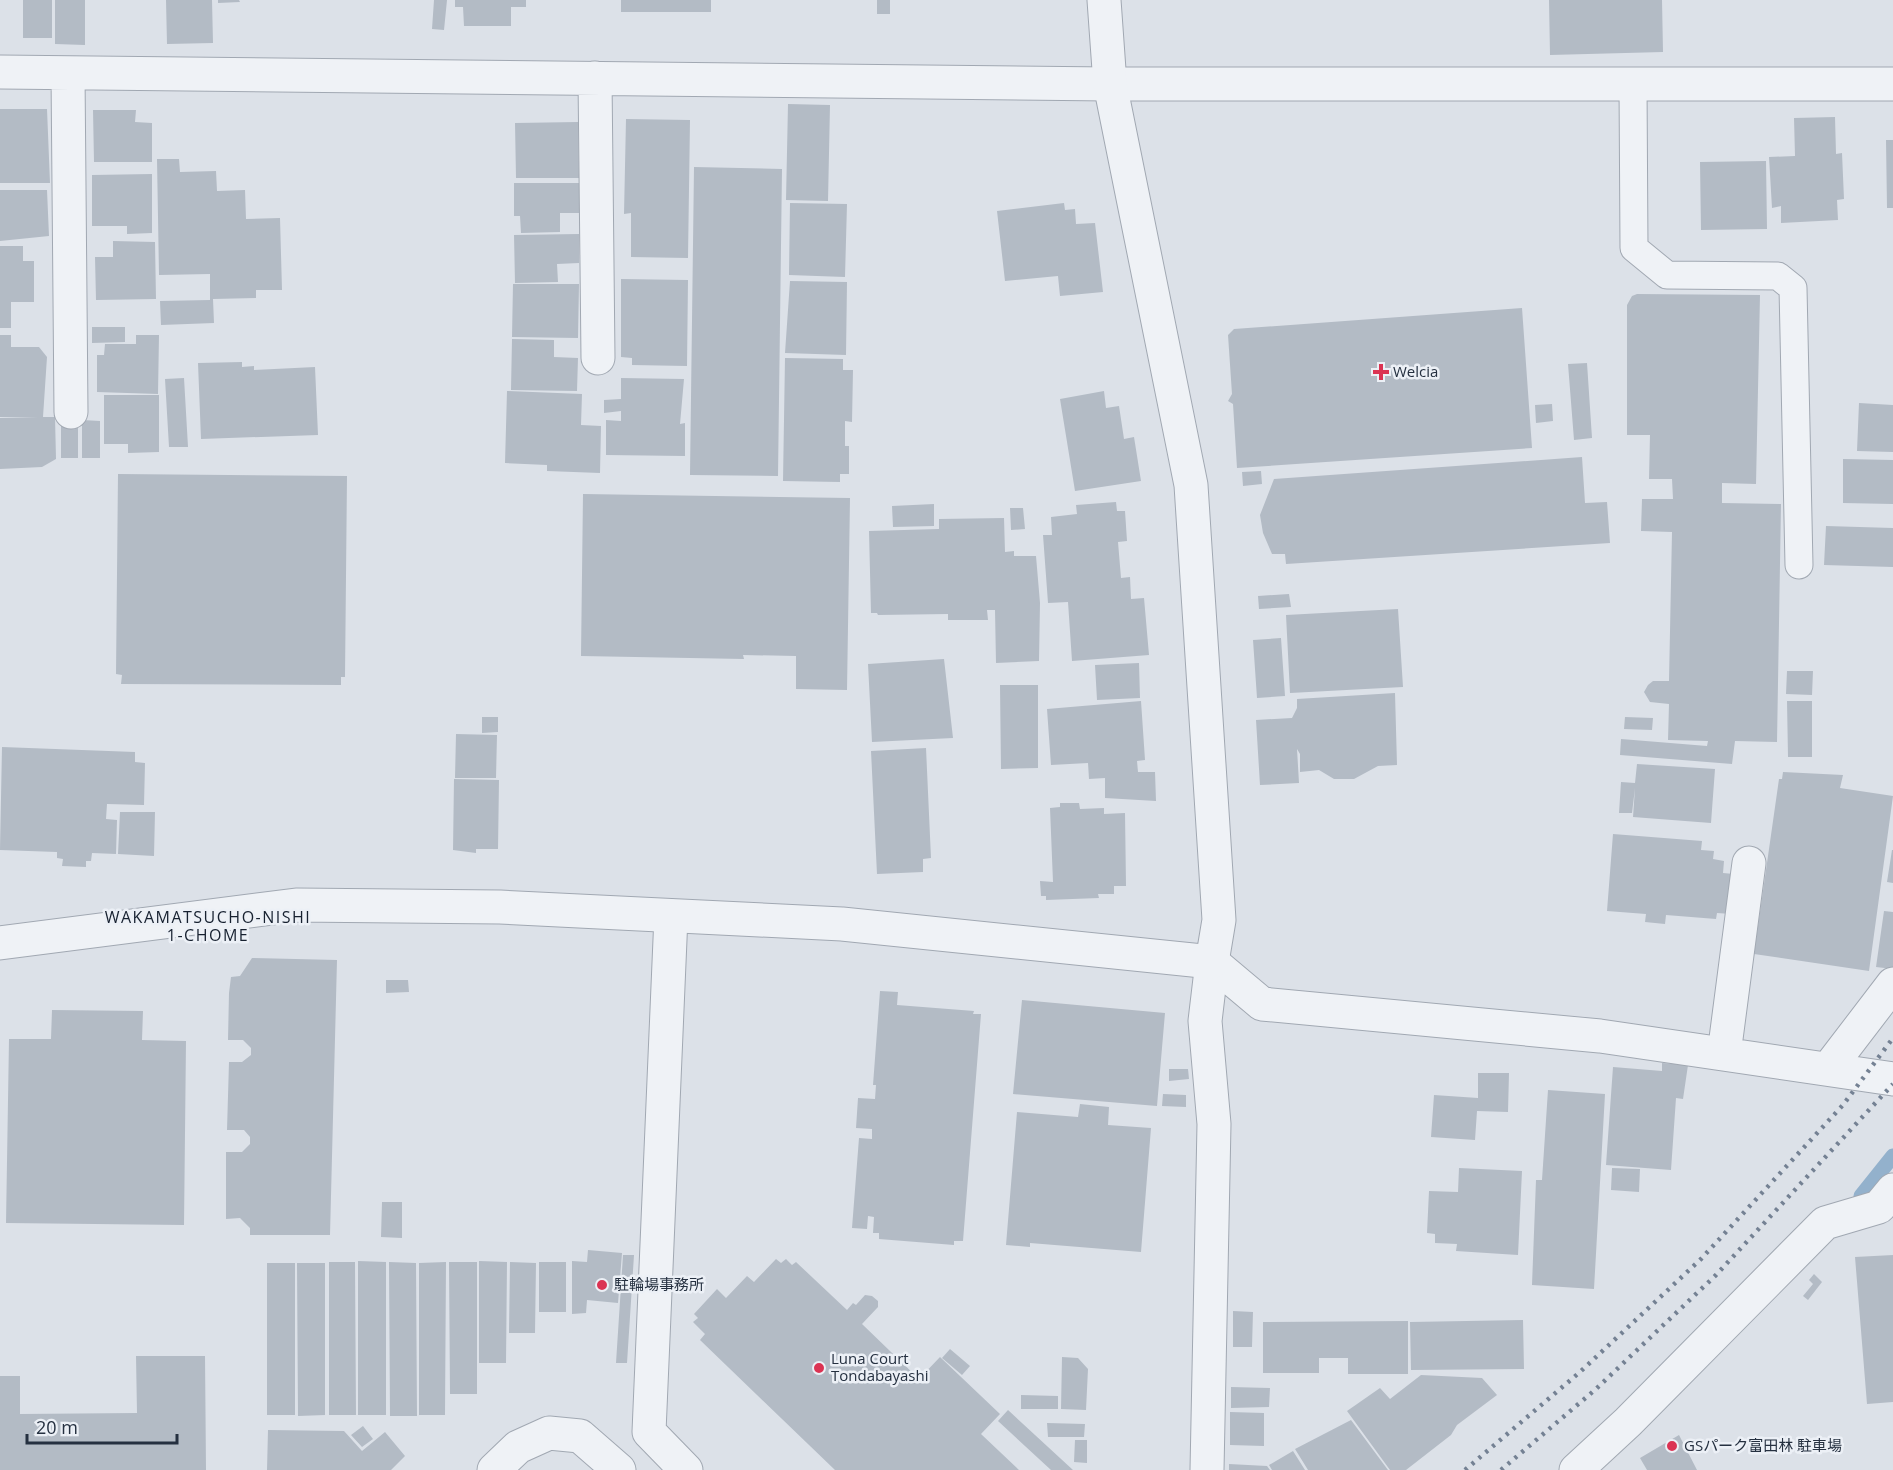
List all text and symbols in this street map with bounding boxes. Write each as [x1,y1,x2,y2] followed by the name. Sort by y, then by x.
[1393,361,1438,381] place label: Welcia
[1374,365,1388,379] marker: Welcia
[105,906,311,946] district label: WAKAMATSUCHO-NISHI 1-CHOME
[614,1274,704,1294] place label: 駐輪場事務所
[595,1278,609,1292] marker: 駐輪場事務所
[831,1348,929,1385] place label: Luna Court Tondabayashi
[812,1361,826,1375] marker: Luna Court Tondabayashi
[27,1407,177,1445] scale bar
[36,1415,78,1439] text: 20 m
[1684,1435,1842,1455] place label: GSパーク富田林 駐車場
[1665,1439,1679,1453] marker: GSパーク富田林 駐車場

